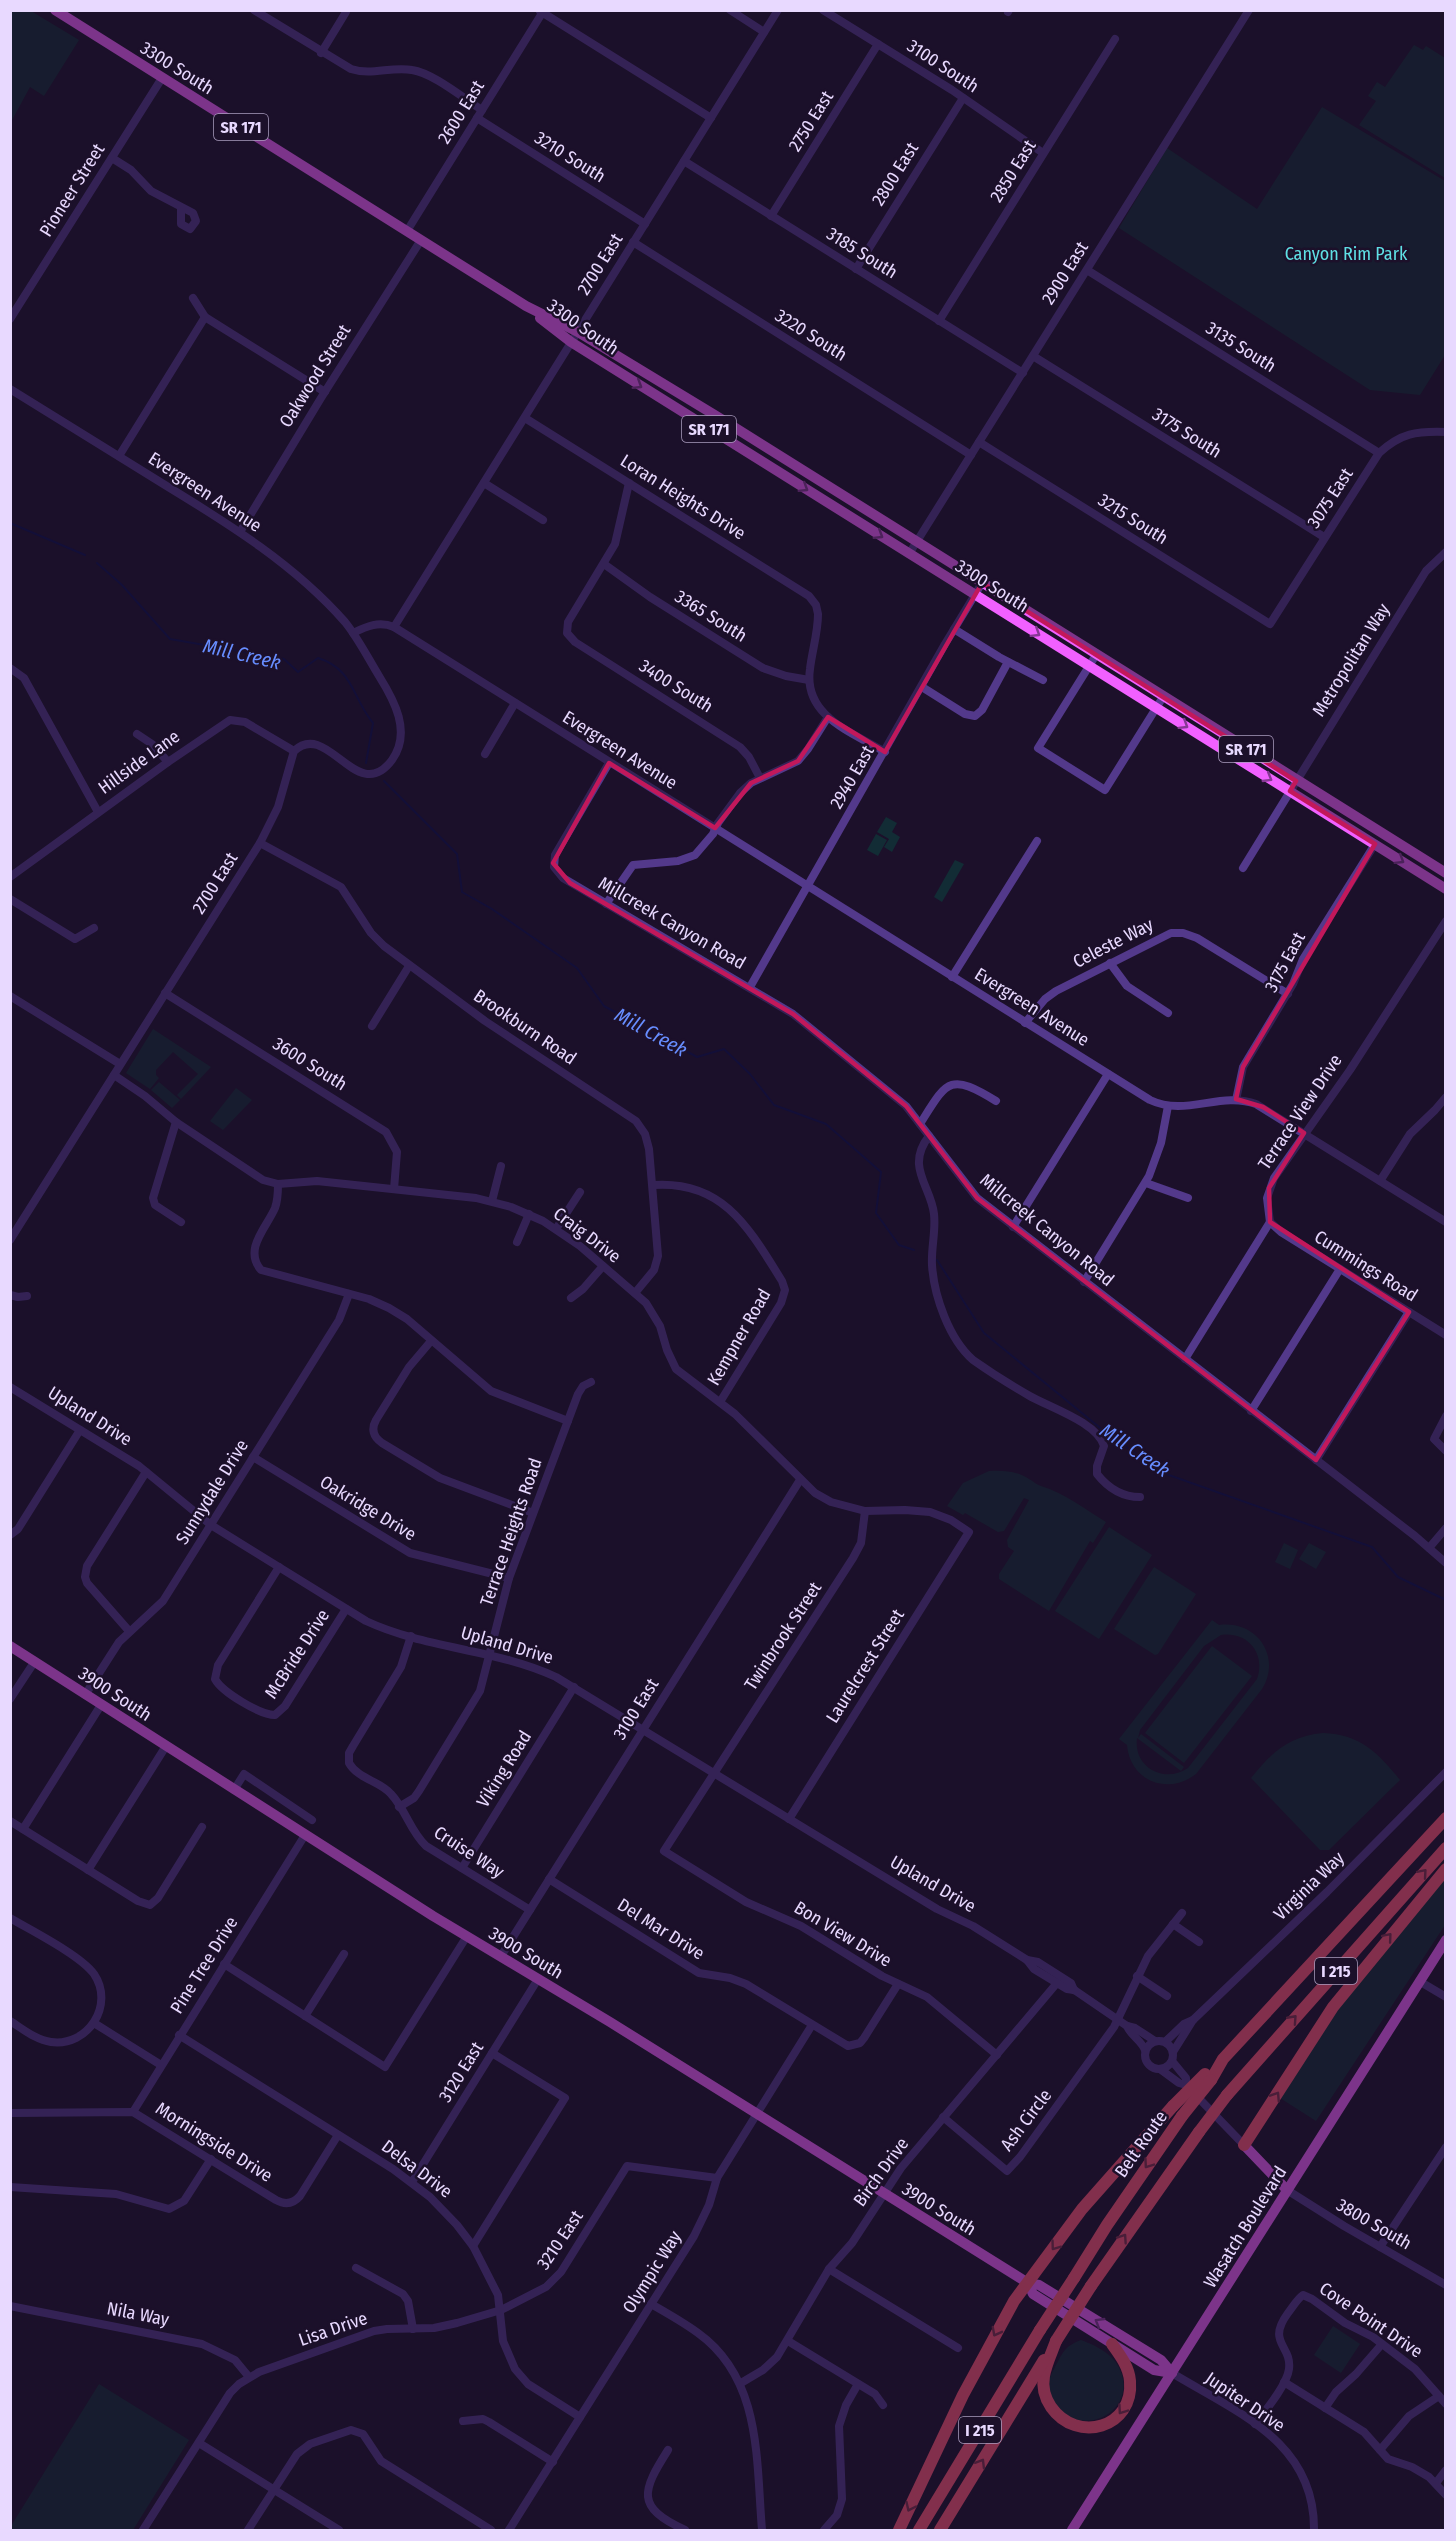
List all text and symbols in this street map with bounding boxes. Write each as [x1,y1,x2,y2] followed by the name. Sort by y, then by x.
[903,35,983,97] street label: 3100 South
[136,37,218,99] street label: 3300 South
[433,76,489,148] street label: 2600 East
[784,87,838,155] street label: 2750 East
[214,114,268,140] road number: SR 171
[531,127,609,187] street label: 3210 South
[985,136,1041,206] street label: 2850 East
[867,138,923,210] street label: 2800 East
[35,139,109,241] street label: Pioneer Street
[823,223,901,283] street label: 3185 South
[573,229,628,299] street label: 2700 East
[1037,237,1093,309] street label: 2900 East
[1285,243,1408,265] park label: Canyon Rim Park
[543,294,623,360] street label: 3300 South
[771,304,851,366] street label: 3220 South
[1202,317,1280,377] street label: 3135 South
[275,320,355,432] street label: Oakwood Street
[632,377,643,388] one-way arrow
[1148,403,1226,463] street label: 3175 South
[682,416,736,442] road number: SR 171
[144,447,266,537] street label: Evergreen Avenue
[616,450,750,544] street label: Loran Heights Drive
[1302,464,1358,532] street label: 3075 East
[798,480,808,492] one-way arrow
[1094,489,1172,549] street label: 3215 South
[873,527,883,539] one-way arrow
[951,555,1033,617] street label: 3300 South
[671,585,751,647] street label: 3365 South
[1307,599,1395,721] street label: Metropolitan Way
[1030,626,1040,638] one-way arrow
[201,633,283,675] water label: Mill Creek
[635,655,717,717] street label: 3400 South
[559,706,681,794] street label: Evergreen Avenue
[1177,718,1188,729] one-way arrow
[94,725,184,799] street label: Hillside Lane
[1219,736,1273,762] road number: SR 171
[825,741,879,812] street label: 2940 East
[1262,771,1272,783] one-way arrow
[188,848,243,918] street label: 2700 East
[1394,852,1404,864] one-way arrow
[595,872,749,974] street label: Millcreek Canyon Road
[1069,913,1157,973] street label: Celeste Way
[1260,928,1310,996] street label: 3175 East
[971,963,1093,1051] street label: Evergreen Avenue
[469,985,581,1069] street label: Brookburn Road
[611,1002,692,1062] water label: Mill Creek
[269,1033,351,1095] street label: 3600 South
[1253,1050,1347,1174] street label: Terrace View Drive
[975,1169,1119,1291] street label: Millcreek Canyon Road
[549,1203,625,1268] street label: Craig Drive
[1310,1226,1422,1306] street label: Cummings Road
[703,1285,775,1389] street label: Kempner Road
[44,1381,136,1451] street label: Upland Drive
[1095,1418,1175,1482] water label: Mill Creek
[171,1435,253,1548] street label: Sunnydale Drive
[475,1455,547,1609] street label: Terrace Heights Road
[316,1471,420,1545] street label: Oakridge Drive
[740,1578,826,1694] street label: Twinbrook Street
[260,1605,334,1703] street label: McBride Drive
[821,1605,909,1727] street label: Laurelcrest Street
[458,1621,556,1669] street label: Upland Drive
[74,1662,156,1726] street label: 3900 South
[609,1674,663,1744] street label: 3100 East
[472,1727,536,1811] street label: Viking Road
[430,1821,508,1883] street label: Cruise Way
[1269,1847,1349,1925] street label: Virginia Way
[886,1851,980,1917] street label: Upland Drive
[1416,1870,1427,1880] one-way arrow
[613,1894,709,1964] street label: Del Mar Drive
[790,1896,896,1972] street label: Bon View Drive
[165,1912,243,2018] street label: Pine Tree Drive
[485,1922,567,1984] street label: 3900 South
[1381,1933,1392,1944] one-way arrow
[1315,1958,1357,1984] road number: I 215
[1286,2015,1297,2026] one-way arrow
[434,2038,488,2106] street label: 3120 East
[996,2085,1056,2155] street label: Ash Circle
[1269,2092,1280,2103] one-way arrow
[152,2097,277,2187] street label: Morningside Drive
[1110,2106,1172,2182] street label: Belt Route
[849,2133,913,2211] street label: Birch Drive
[377,2135,457,2203] street label: Delsa Drive
[1144,2158,1155,2169] one-way arrow
[1199,2162,1291,2292] street label: Wasatch Boulevard
[898,2178,980,2240] street label: 3900 South
[1332,2194,1416,2254] street label: 3800 South
[532,2206,588,2274] street label: 3210 East
[618,2227,686,2317] street label: Olympic Way
[1116,2233,1127,2244] one-way arrow
[1051,2239,1062,2250] one-way arrow
[1315,2277,1427,2363] street label: Cove Point Drive
[105,2297,171,2331] street label: Nila Way
[296,2307,370,2351] street label: Lisa Drive
[1095,2317,1105,2329] one-way arrow
[992,2326,1003,2336] one-way arrow
[1201,2367,1289,2437] street label: Jupiter Drive
[1118,2403,1129,2414] one-way arrow
[959,2417,1001,2443] road number: I 215
[974,2459,986,2469] one-way arrow
[906,2500,918,2511] one-way arrow

